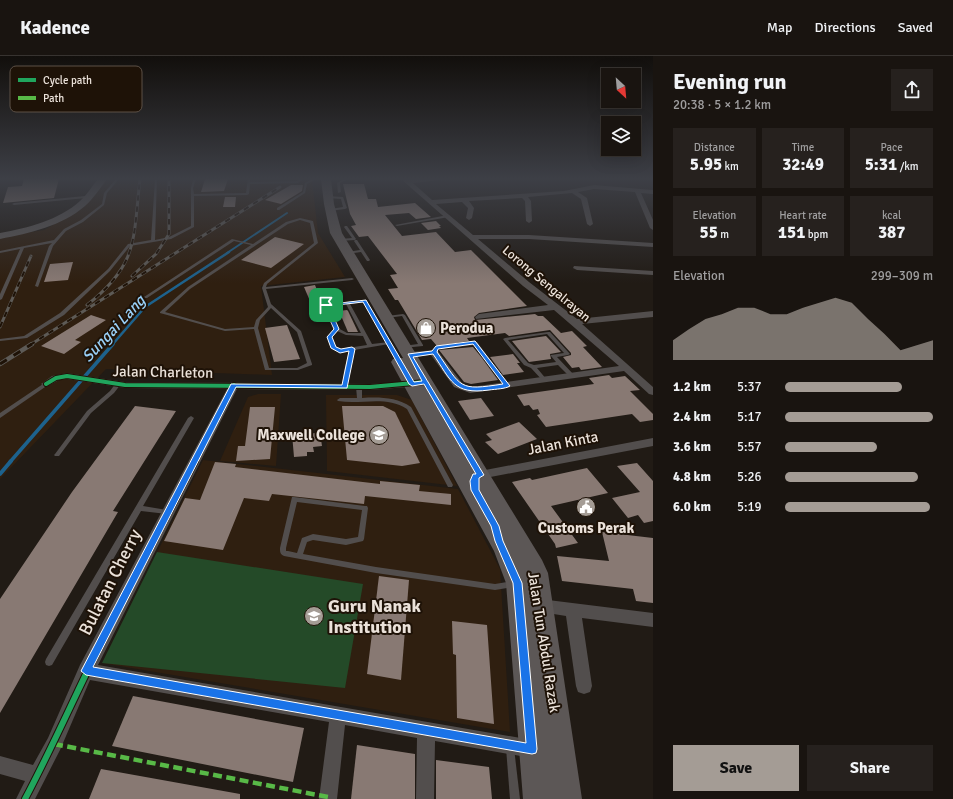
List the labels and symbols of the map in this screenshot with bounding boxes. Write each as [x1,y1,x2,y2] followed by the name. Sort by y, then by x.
[10,66,142,112] legend
[601,68,641,108] north arrow
[43,74,92,87] text: Cycle path
[43,92,64,105] text: Path
[499,242,594,325] street label: Lorong Sengalrayan
[309,288,343,322] pin
[78,290,151,366] water label: Sungai Lang
[415,317,437,339] shop icon: Perodua
[440,319,494,337] place label: Perodua
[113,362,213,382] street label: Jalan Charleton
[368,424,390,446] school or university icon: Maxwell College
[257,426,365,444] place label: Maxwell College
[526,427,600,459] street label: Jalan Kinta
[575,496,597,518] public building icon: Customs Perak
[538,519,634,537] place label: Customs Perak
[74,525,146,639] street label: Bulatan Cherry
[524,570,564,714] street label: Jalan Tun Abdul Razak
[328,595,421,638] place label: Guru Nanak Institution
[303,605,325,627] school or university icon: Guru Nanak Institution

